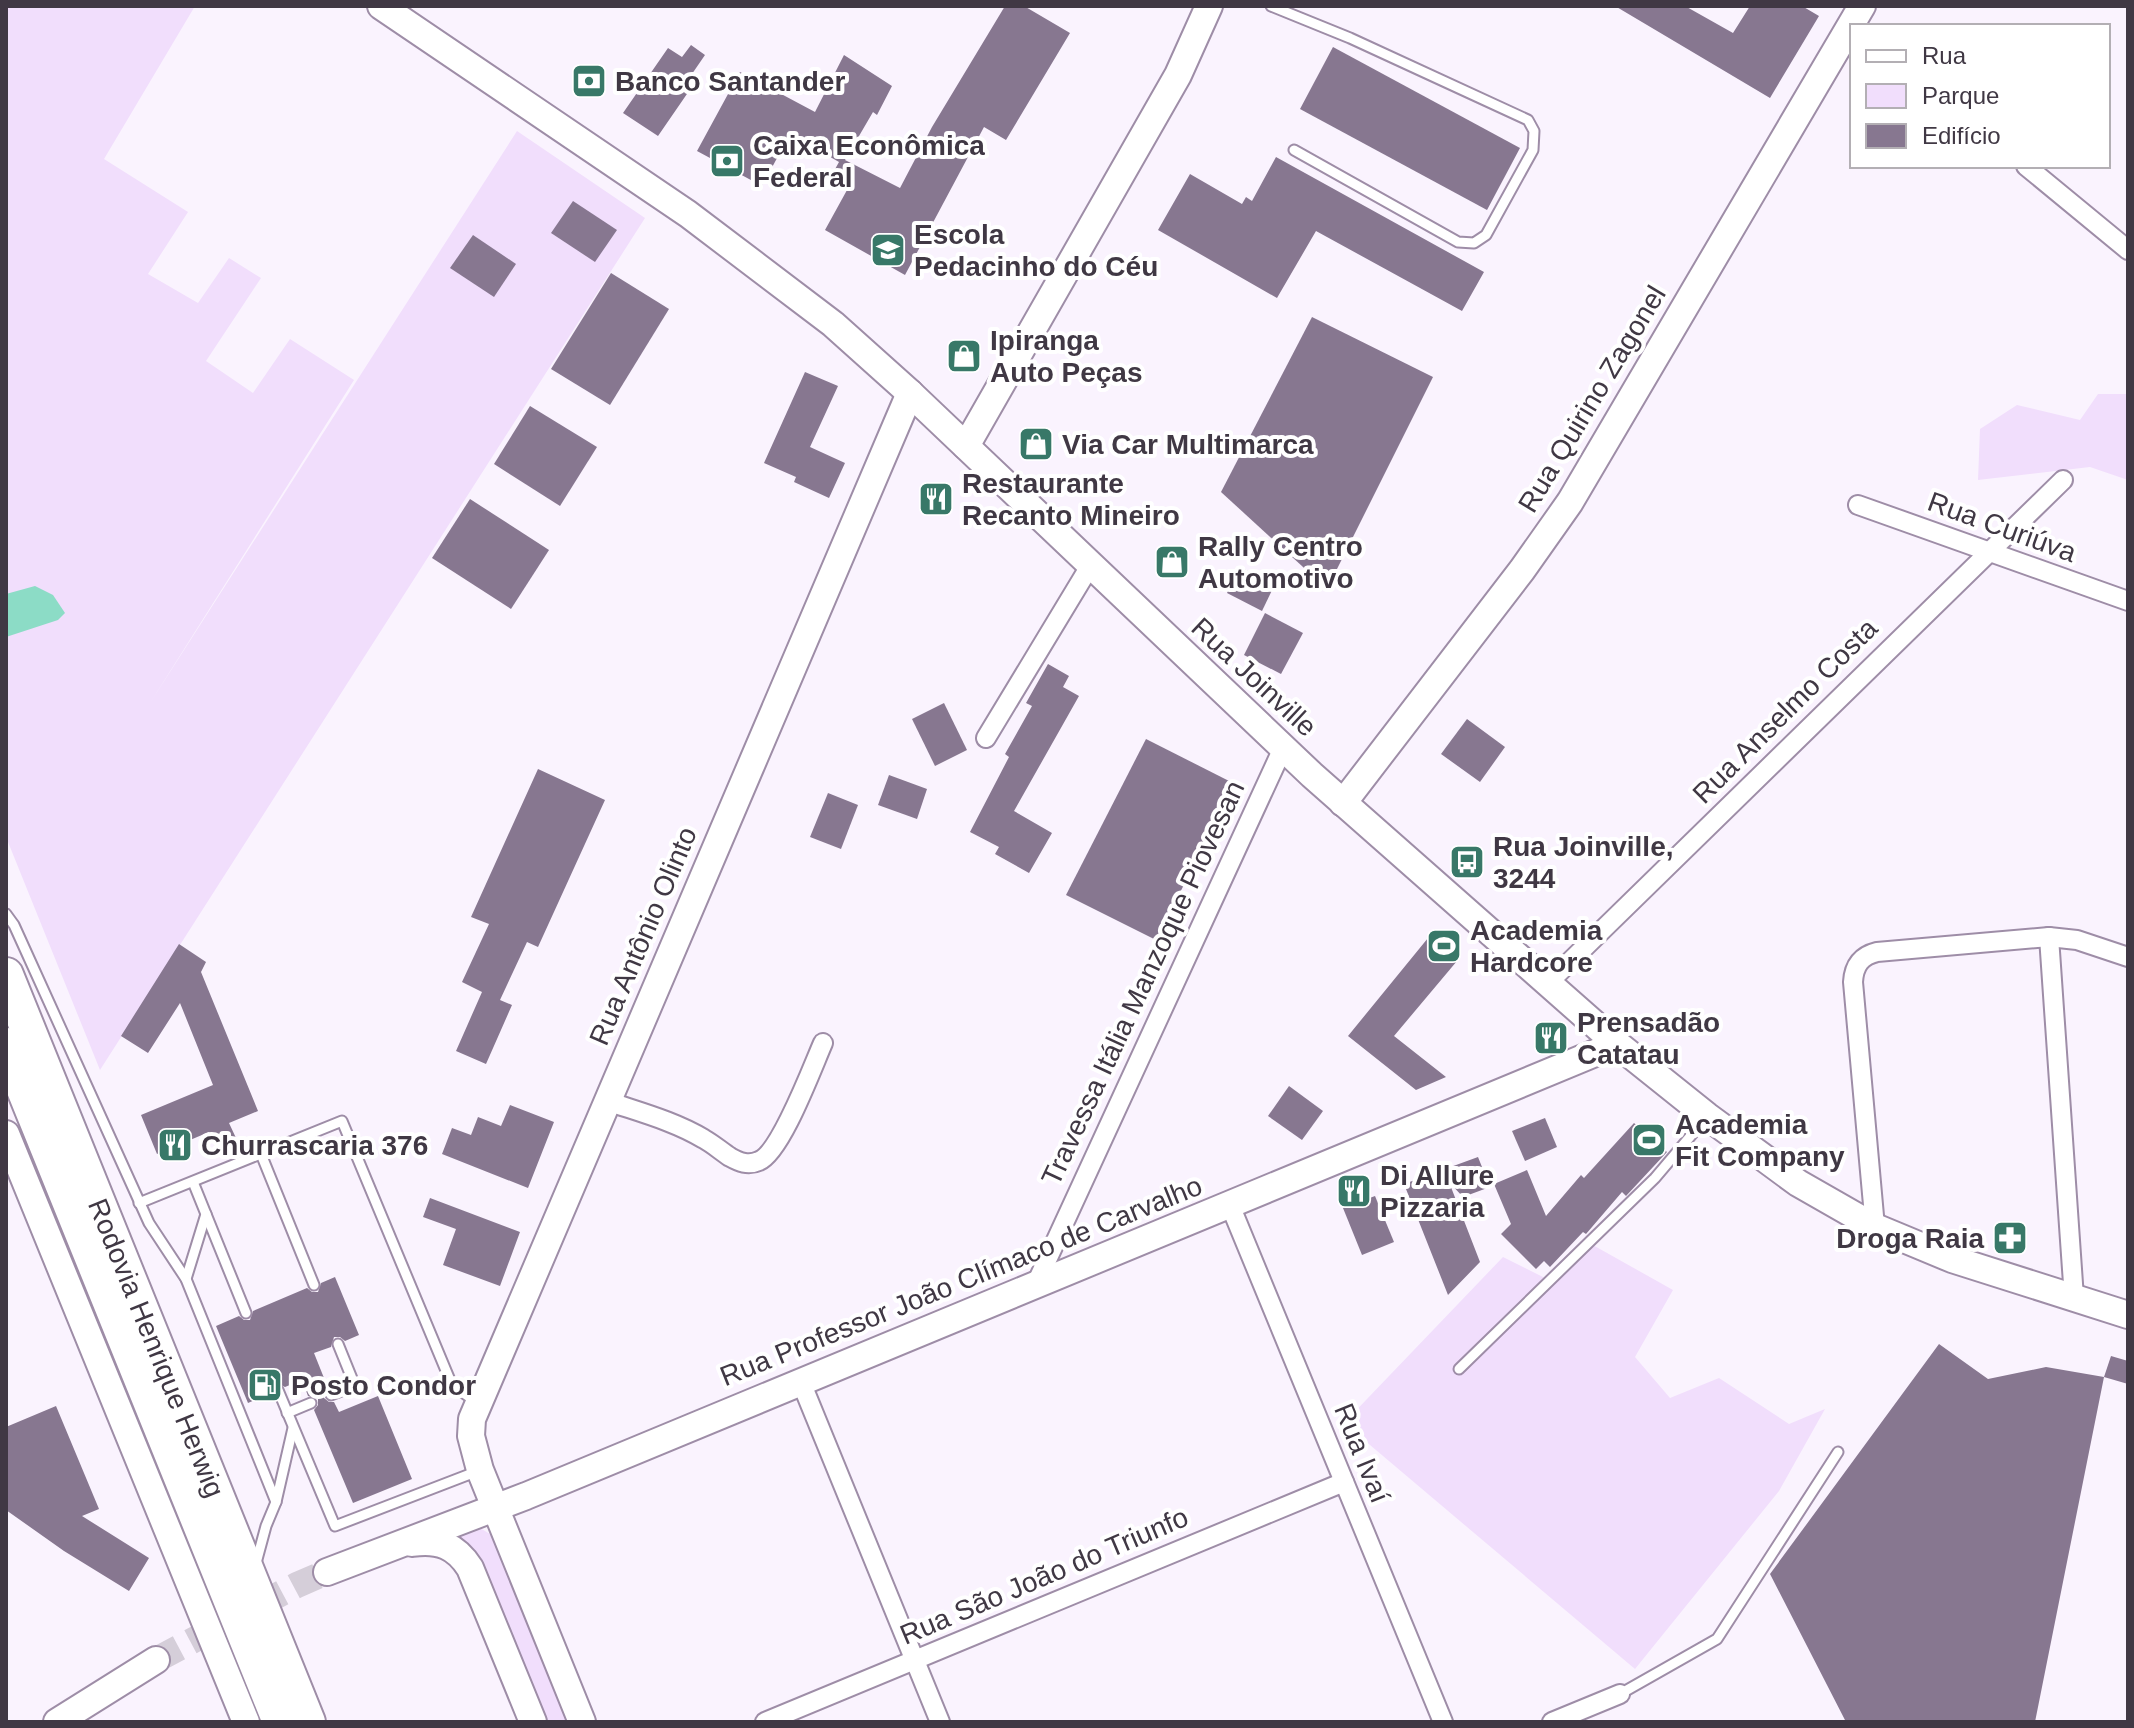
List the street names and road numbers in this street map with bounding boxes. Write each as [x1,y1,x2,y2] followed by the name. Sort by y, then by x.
[1512,280,1672,518] street label: Rua Quirino Zagonel
[1924,486,2081,568] street label: Rua Curiúva
[1185,612,1323,742] street label: Rua Joinville
[1687,612,1884,809] street label: Rua Anselmo Costa
[1035,776,1251,1190] street label: Travessa Itália Manzoque Piovesan
[583,822,703,1050] street label: Rua Antônio Olinto
[716,1170,1206,1392] street label: Rua Professor João Clímaco de Carvalho
[82,1194,231,1501] street label: Rodovia Henrique Herwig
[1328,1399,1396,1507] street label: Rua Ivaí
[895,1501,1193,1651] street label: Rua São João do Triunfo

